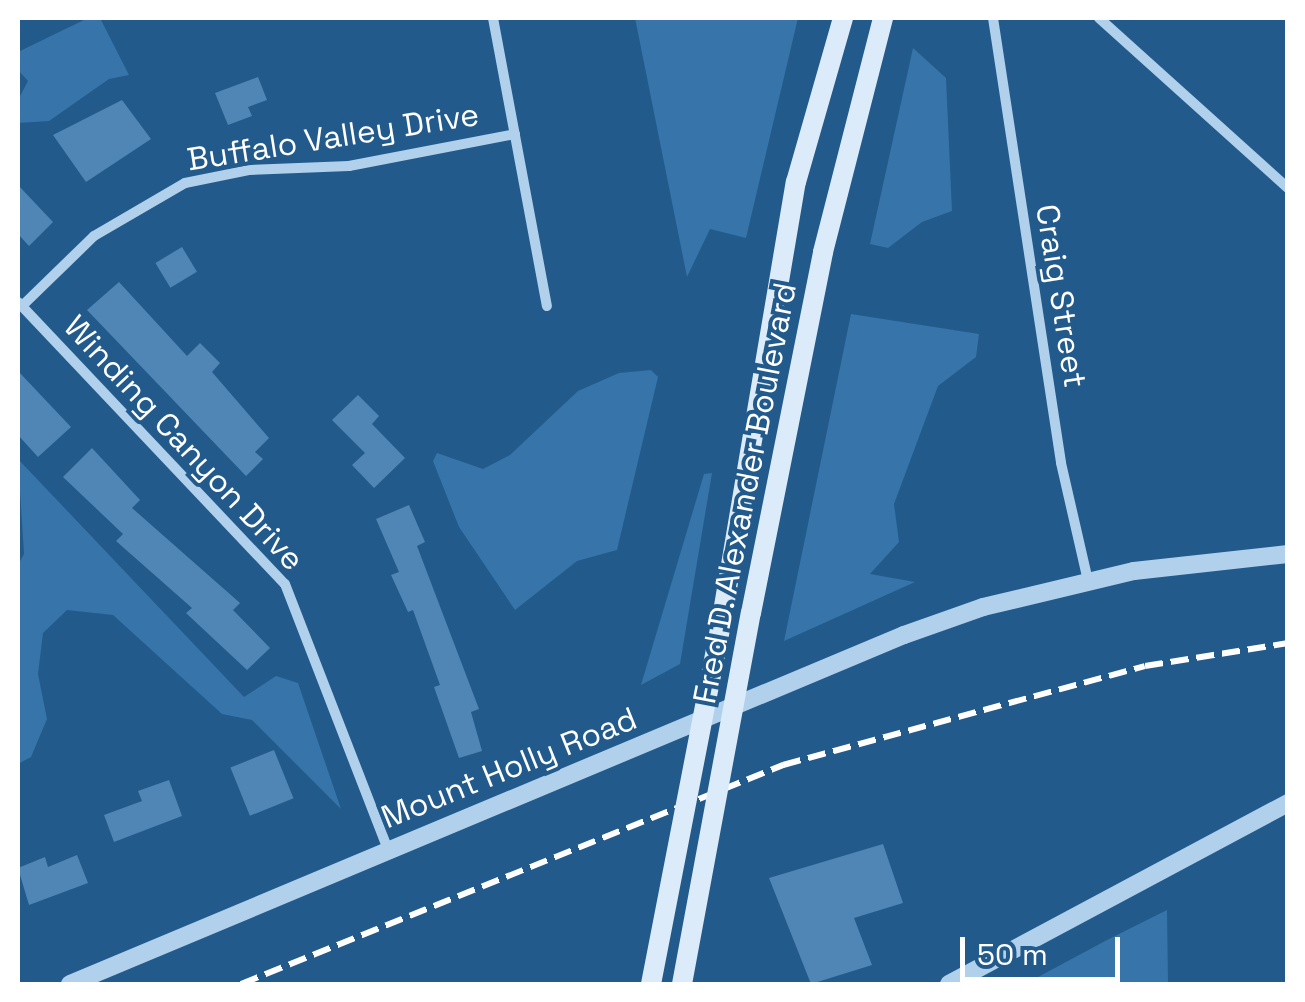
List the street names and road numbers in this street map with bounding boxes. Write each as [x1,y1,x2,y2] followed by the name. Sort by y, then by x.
[184,95,482,179] street label: Buffalo Valley Drive
[1028,202,1094,390] street label: Craig Street
[685,278,805,708] street label: Fred D. Alexander Boulevard
[56,308,312,578] street label: Winding Canyon Drive
[376,699,642,837] street label: Mount Holly Road

